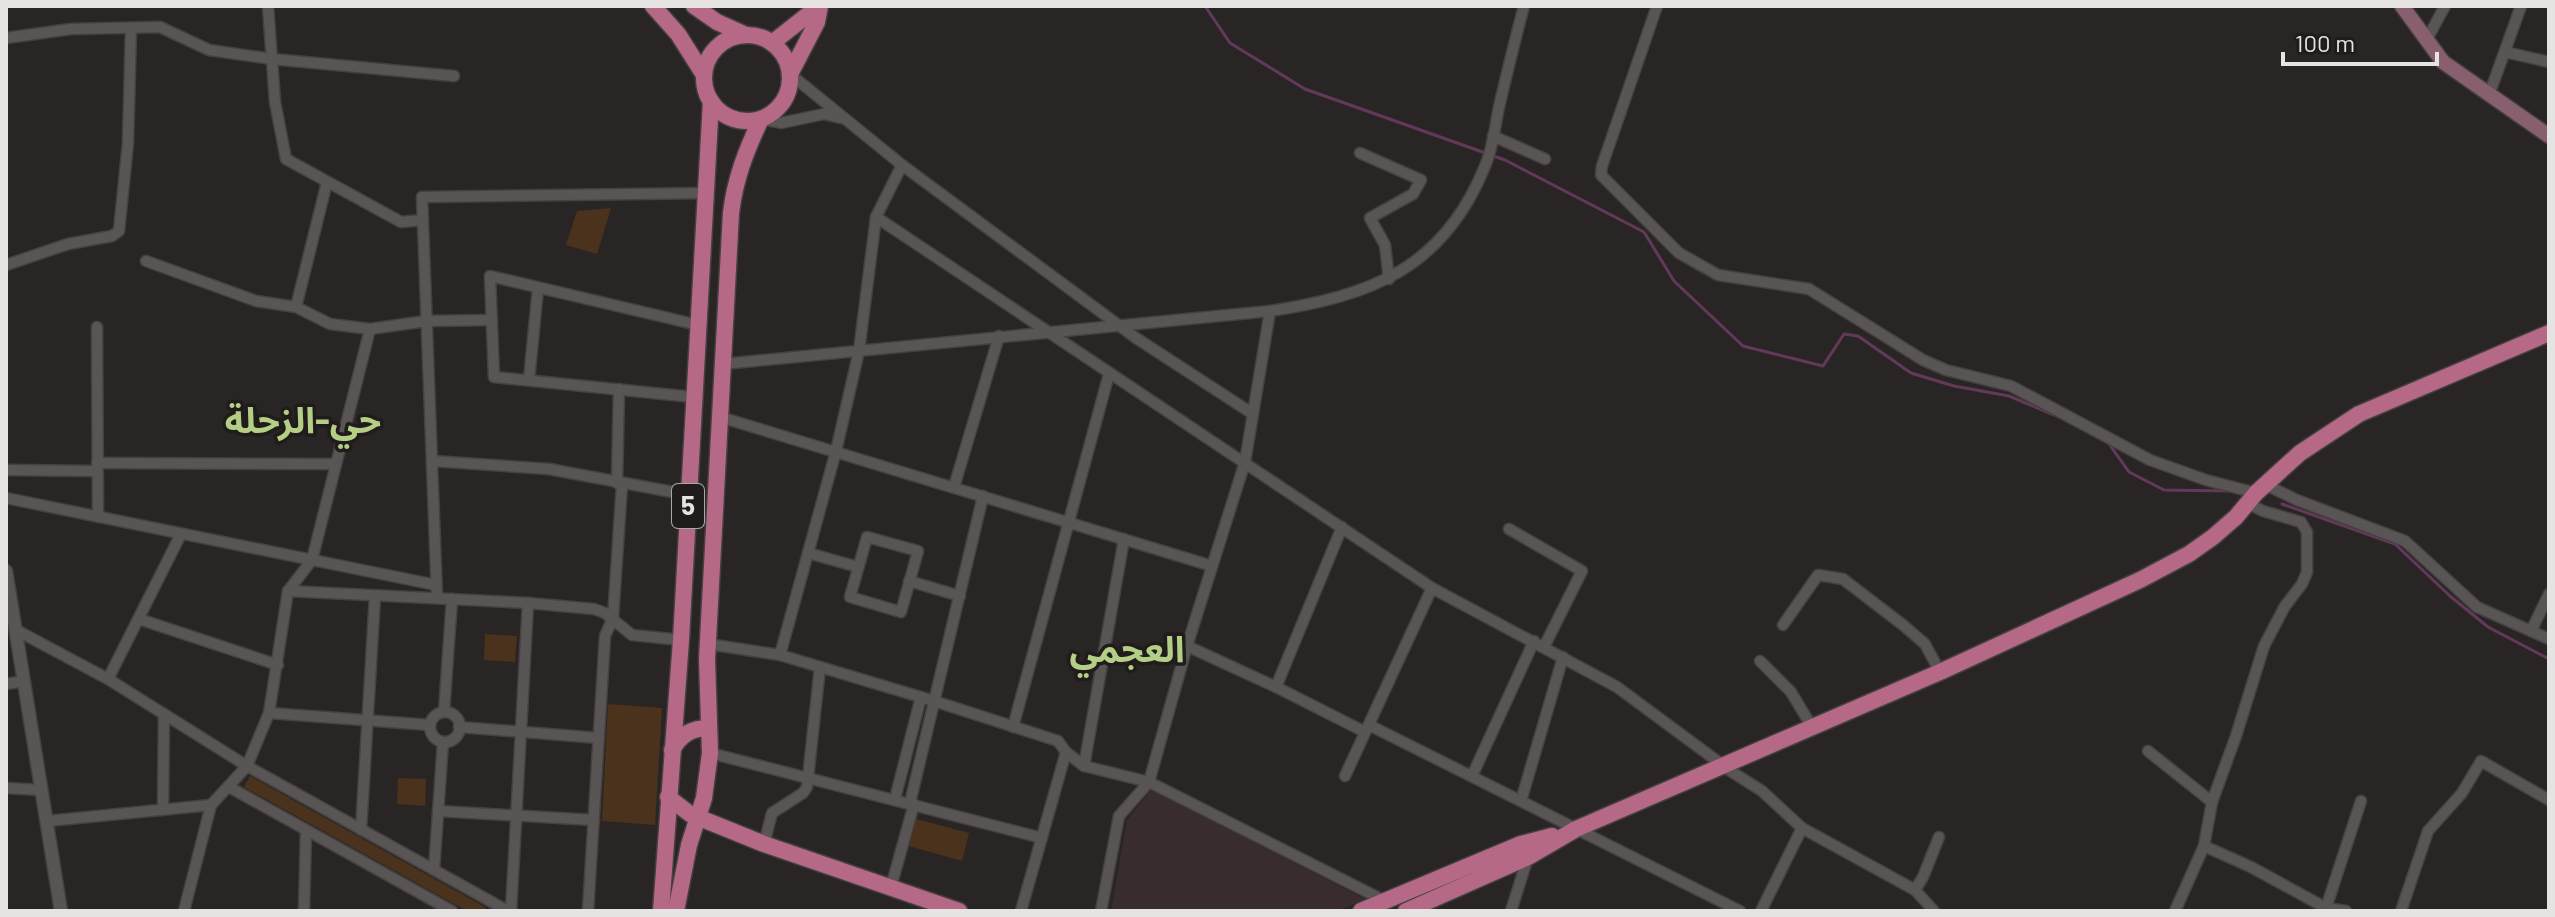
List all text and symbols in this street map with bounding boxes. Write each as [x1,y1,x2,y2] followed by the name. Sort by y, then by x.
[2283,16,2437,66] scale bar
[2295,28,2355,57] text: 100 m
[225,397,381,449] district label: حي-الزحلة
[672,484,704,528] road number: 5
[1069,626,1185,678] district label: العجمي

